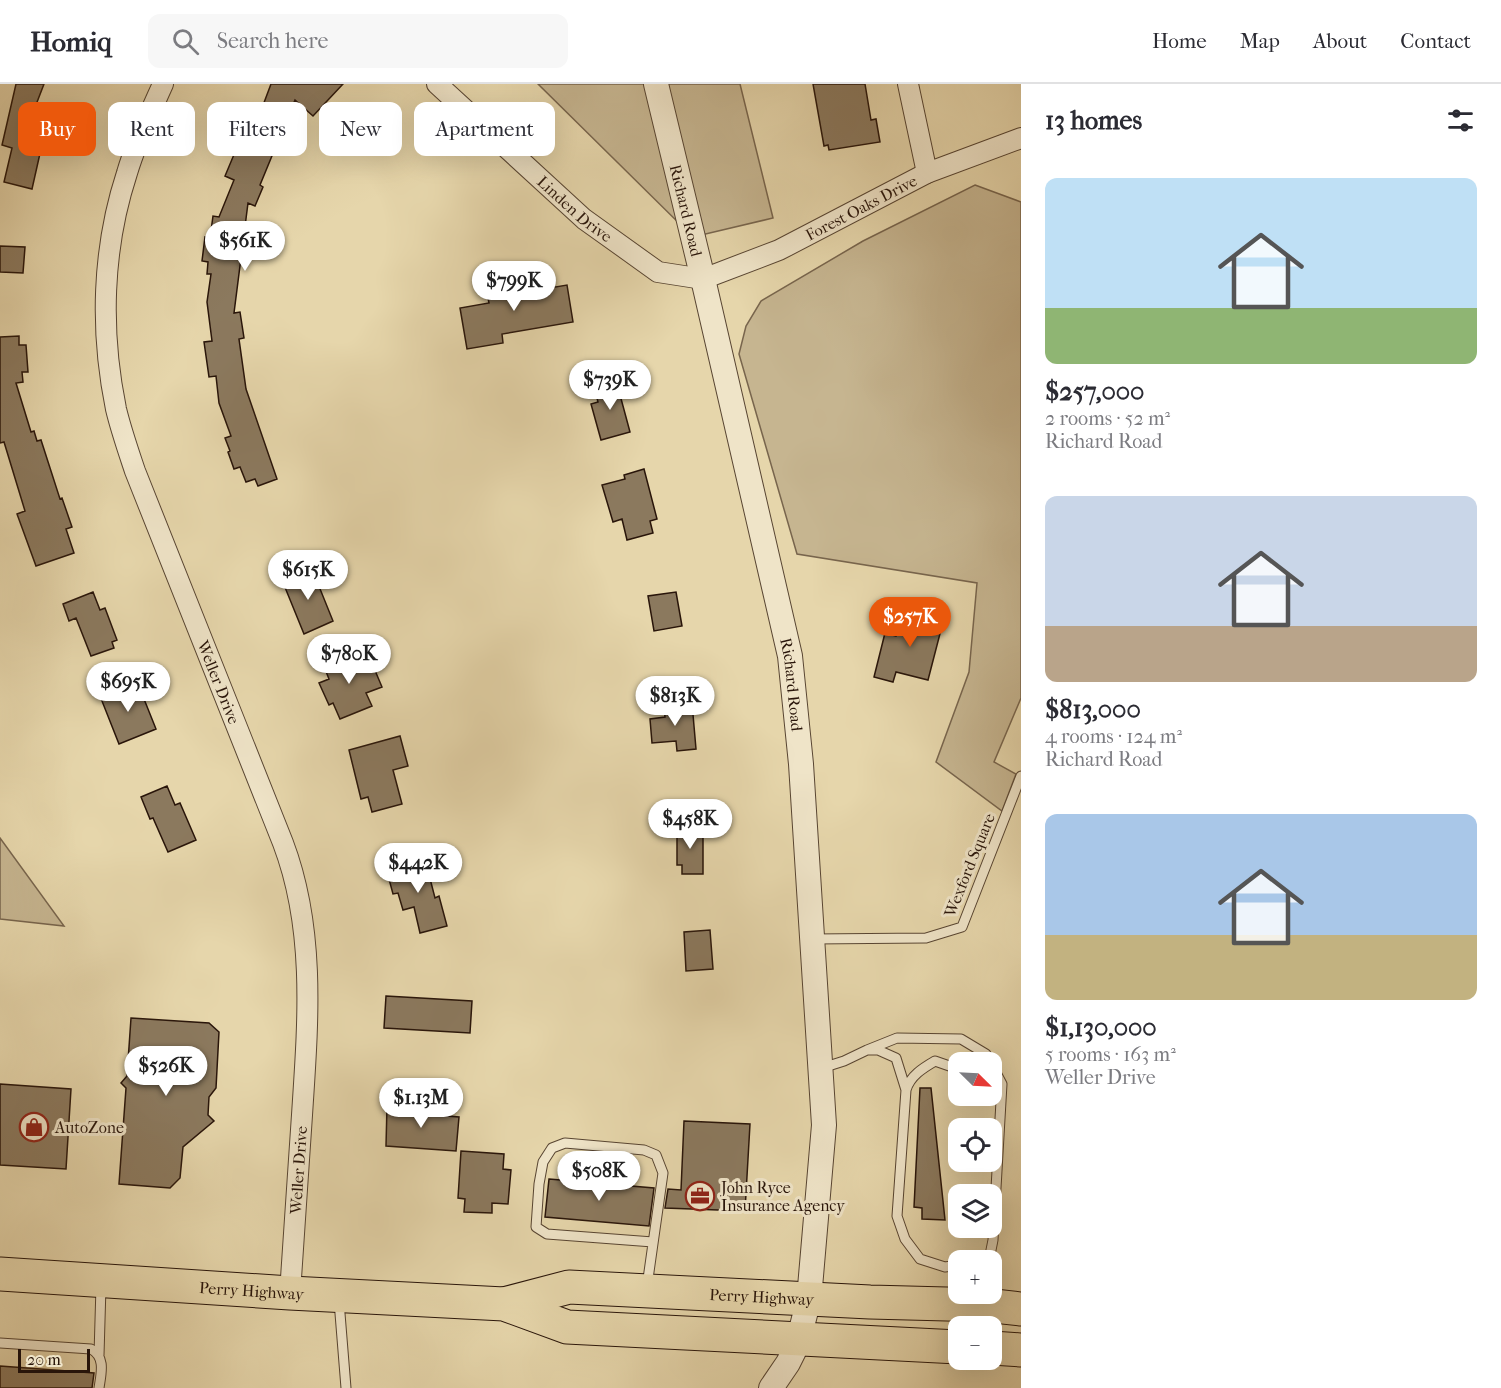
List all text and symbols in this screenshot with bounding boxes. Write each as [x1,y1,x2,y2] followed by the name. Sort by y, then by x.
[148,14,568,68] search box
[30,25,112,58] text: Homiq
[169,25,202,58] icon: search
[217,28,328,54] text: Search here
[1152,29,1207,53] text: Home
[1240,29,1280,53] text: Map
[1313,29,1367,53] text: About
[1400,29,1471,53] text: Contact
[18,102,96,156] chip: Buy
[108,102,195,156] chip: Rent
[207,102,307,156] chip: Filters
[319,102,402,156] chip: New
[414,102,555,156] chip: Apartment
[1444,104,1477,137] icon: filters
[1045,105,1142,136] text: 13 homes
[666,163,706,259] street label: Richard Road
[802,171,920,245] street label: Forest Oaks Drive
[533,172,616,246] street label: Linden Drive
[1207,217,1315,325] icon: home
[203,221,287,272] pin: $561K
[219,229,271,252] text: $561K
[472,261,556,312] pin: $799K
[486,269,542,292] text: $799K
[568,360,652,411] pin: $739K
[583,368,637,391] text: $739K
[1045,376,1144,407] text: $257,000
[1045,407,1170,430] text: 2 rooms · 52 m²
[1045,430,1162,453] text: Richard Road
[1207,535,1315,643] icon: home
[266,550,350,601] pin: $615K
[282,558,334,581] text: $615K
[868,597,952,648] pin: $257K
[883,605,937,628] text: $257K
[307,634,391,685] pin: $780K
[776,636,807,732] street label: Richard Road
[193,637,244,727] street label: Weller Drive
[321,642,377,665] text: $780K
[86,662,170,713] pin: $695K
[100,670,156,693] text: $695K
[633,676,717,727] pin: $813K
[650,684,700,707] text: $813K
[1045,694,1141,725] text: $813,000
[1045,725,1182,748] text: 4 rooms · 124 m²
[1045,748,1162,771] text: Richard Road
[648,799,732,850] pin: $458K
[662,807,718,830] text: $458K
[940,810,999,921] street label: Wexford Square
[376,843,460,894] pin: $442K
[388,851,448,874] text: $442K
[1207,853,1315,961] icon: home
[1045,1012,1157,1043] text: $1,130,000
[1045,1043,1176,1066] text: 5 rooms · 163 m²
[124,1046,208,1097] pin: $526K
[948,1052,1002,1106] north arrow
[948,1052,1002,1370] map controls
[138,1054,194,1077] text: $526K
[1045,1066,1156,1089] text: Weller Drive
[372,1078,470,1129] pin: $1.13M
[393,1086,449,1109] text: $1.13M
[18,1111,50,1143] shop icon: AutoZone
[54,1118,124,1137] place label: AutoZone
[948,1118,1002,1172] button: locate
[286,1125,311,1216] street label: Weller Drive
[557,1151,641,1202] pin: $508K
[571,1159,627,1182] text: $508K
[719,1178,845,1215] place label: John Ryce Insurance Agency
[684,1180,716,1212] office icon: John Ryce Insurance Agency
[948,1184,1002,1238] button: layers
[948,1250,1002,1304] button: +
[199,1278,305,1304] street label: Perry Highway
[709,1285,815,1309] street label: Perry Highway
[948,1316,1002,1370] button: −
[18,1346,90,1374] scale bar
[27,1350,61,1369] text: 20 m

